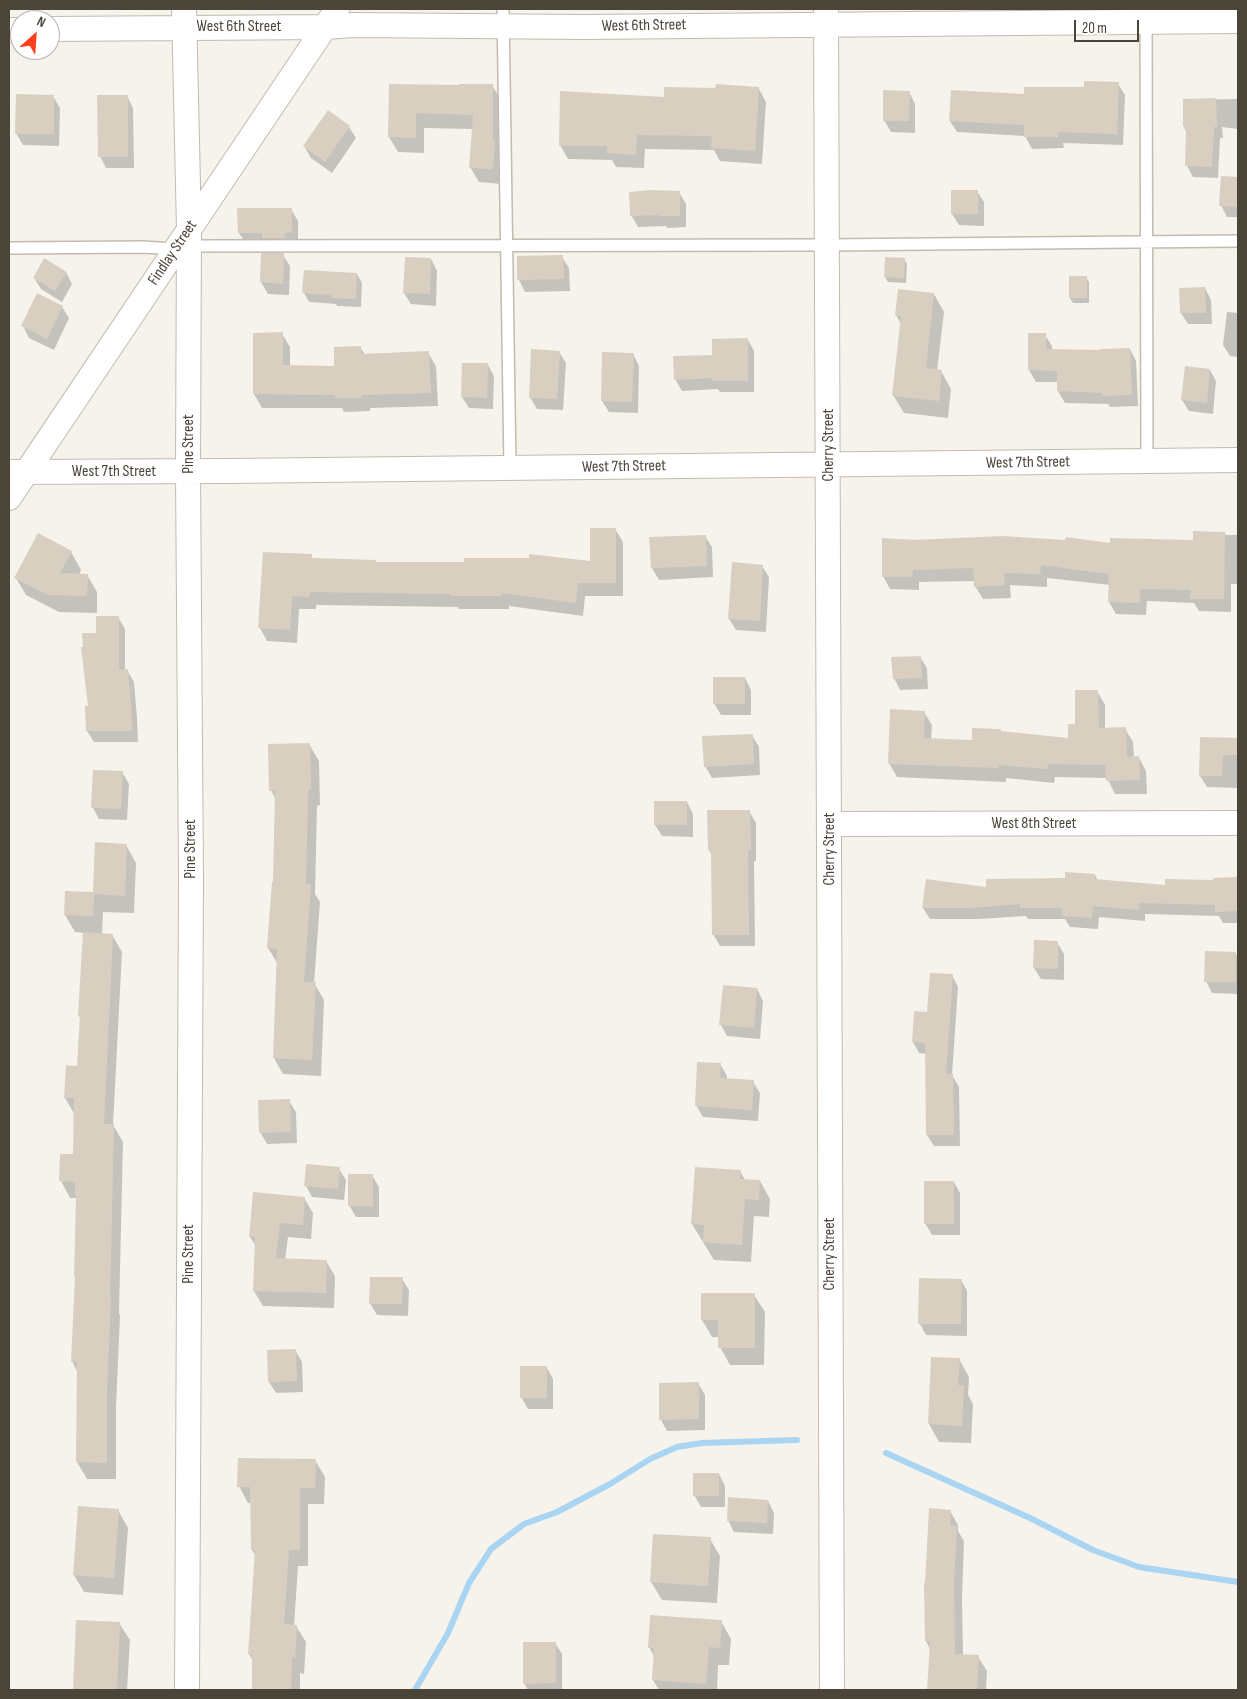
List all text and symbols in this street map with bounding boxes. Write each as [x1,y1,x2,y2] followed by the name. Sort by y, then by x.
[10,10,60,60] north arrow
[1077,10,1142,42] scale bar
[34,13,48,31] text: N
[601,16,687,36] street label: West 6th Street
[197,17,281,37] street label: West 6th Street
[1082,19,1107,38] text: 20 m
[144,217,202,289] street label: Findlay Street
[819,409,839,481] street label: Cherry Street
[179,414,199,474] street label: Pine Street
[986,453,1070,473] street label: West 7th Street
[582,457,666,477] street label: West 7th Street
[72,462,156,482] street label: West 7th Street
[820,813,840,885] street label: Cherry Street
[992,814,1076,834] street label: West 8th Street
[181,819,201,879] street label: Pine Street
[820,1218,840,1290] street label: Cherry Street
[179,1224,199,1284] street label: Pine Street

